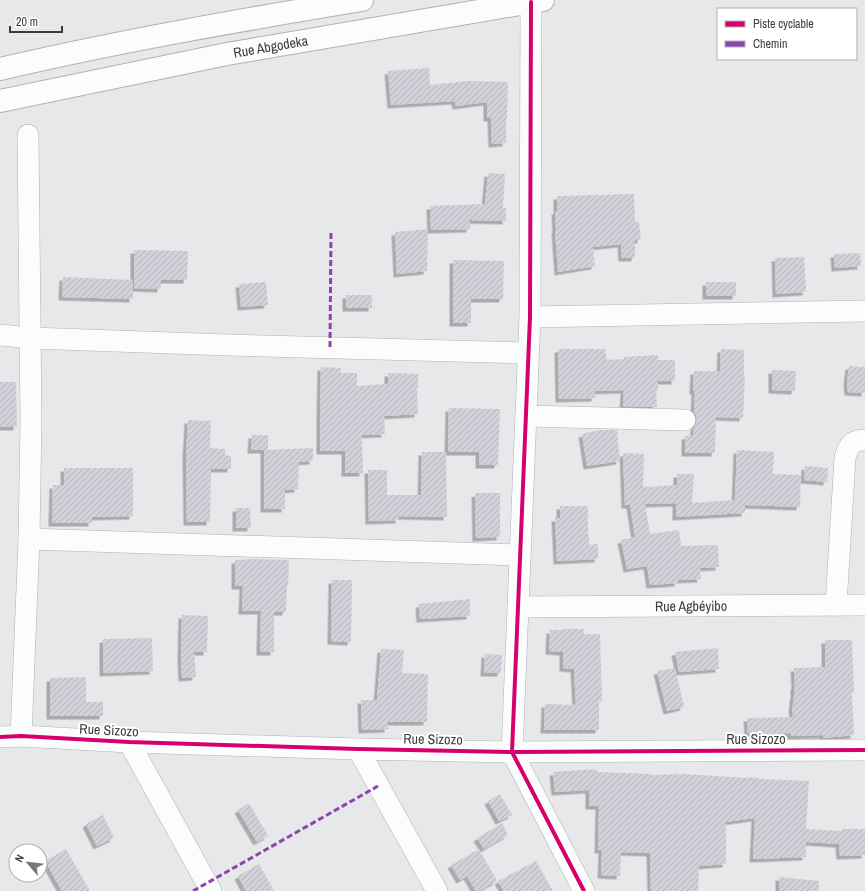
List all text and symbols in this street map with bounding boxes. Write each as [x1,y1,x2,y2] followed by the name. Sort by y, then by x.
[10,8,62,34] scale bar
[717,8,857,60] legend
[16,14,38,30] text: 20 m
[753,16,814,32] text: Piste cyclable
[232,31,310,62] street label: Rue Abgodeka
[753,36,787,52] text: Chemin
[655,597,727,615] street label: Rue Agbéyibo
[79,719,139,741] street label: Rue Sizozo
[403,729,463,749] street label: Rue Sizozo
[726,730,786,748] street label: Rue Sizozo
[8,843,48,883] north arrow
[11,852,27,864] text: N

